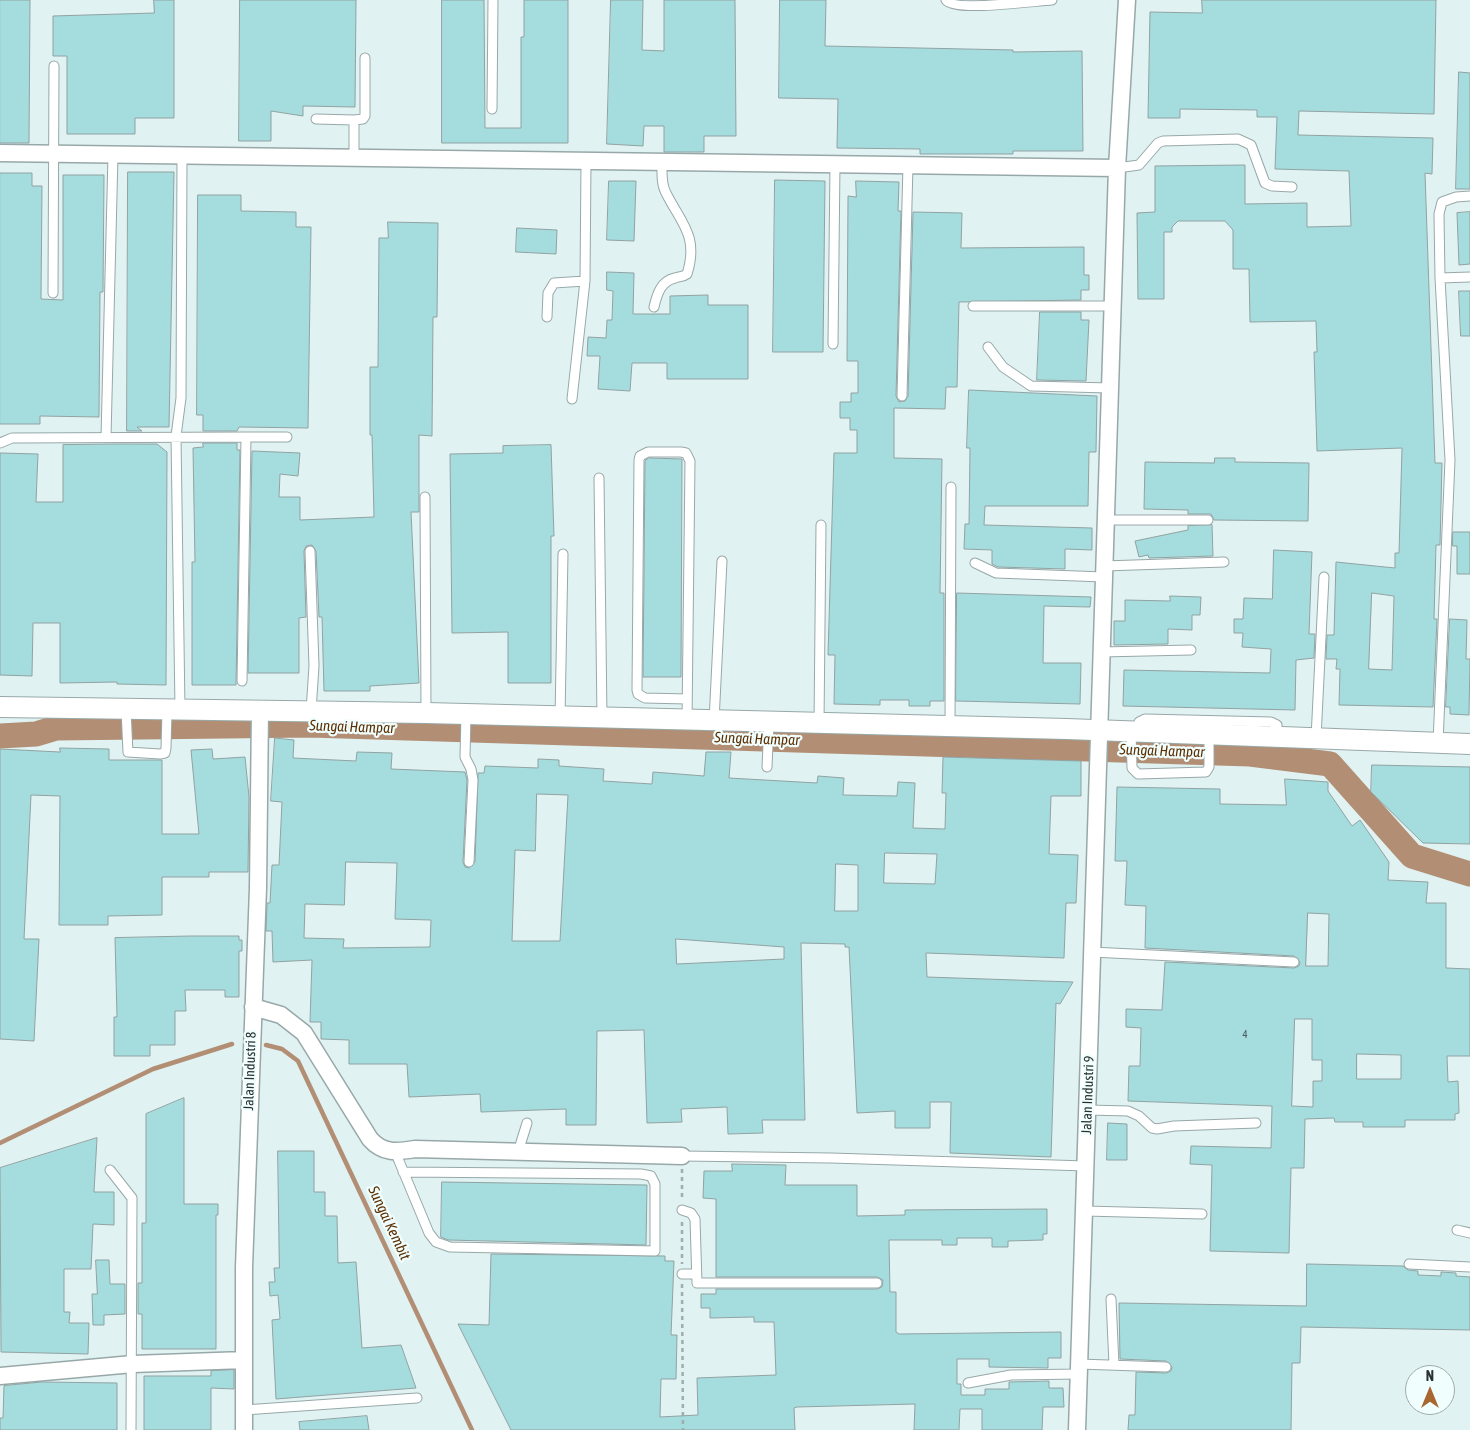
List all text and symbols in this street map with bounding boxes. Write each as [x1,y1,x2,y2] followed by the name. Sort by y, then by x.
[309,717,395,737] water label: Sungai Hampar
[714,729,800,749] water label: Sungai Hampar
[1119,741,1205,761] water label: Sungai Hampar
[1242,1028,1248,1042] house number: 4
[240,1031,260,1111] street label: Jalan Industri 8
[1078,1055,1098,1135] street label: Jalan Industri 9
[364,1183,414,1263] water label: Sungai Kembit
[1405,1365,1455,1415] north arrow
[1426,1368,1434,1384] text: N

